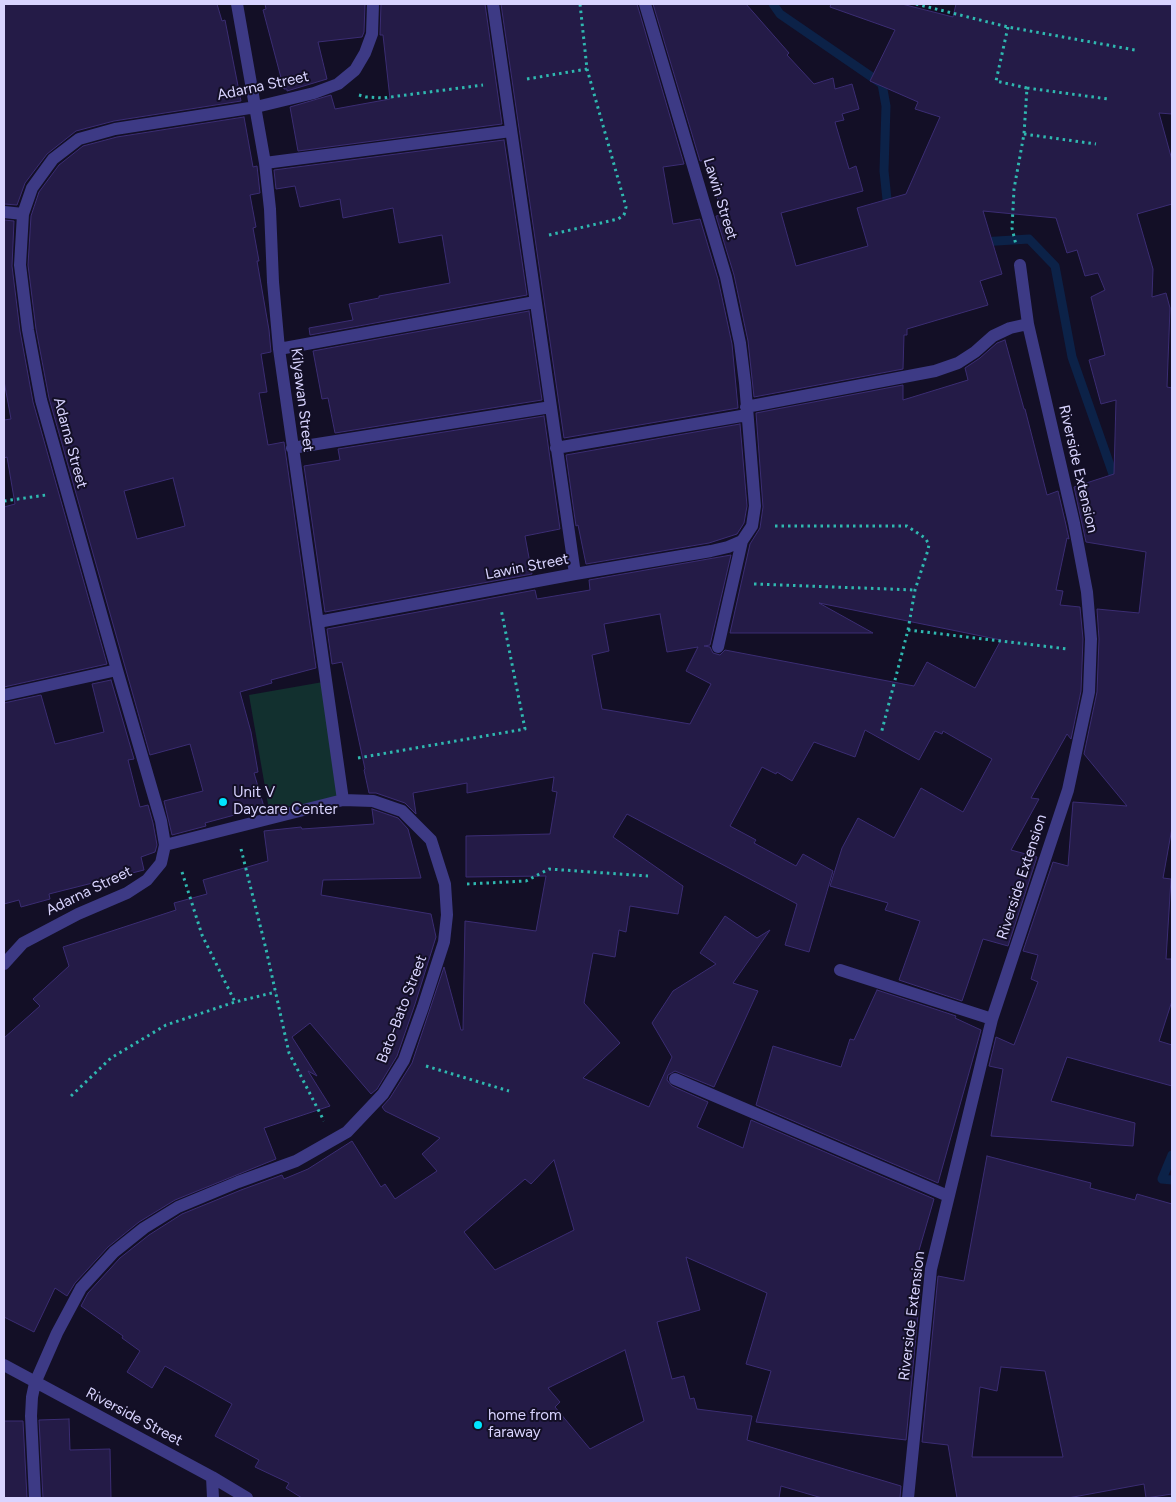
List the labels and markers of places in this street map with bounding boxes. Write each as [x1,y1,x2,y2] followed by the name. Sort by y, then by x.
[233,784,338,819] place label: Unit V Daycare Center
[217,796,229,808] marker: Unit V Daycare Center
[488,1407,562,1442] place label: home from faraway
[472,1419,484,1431] marker: home from faraway

